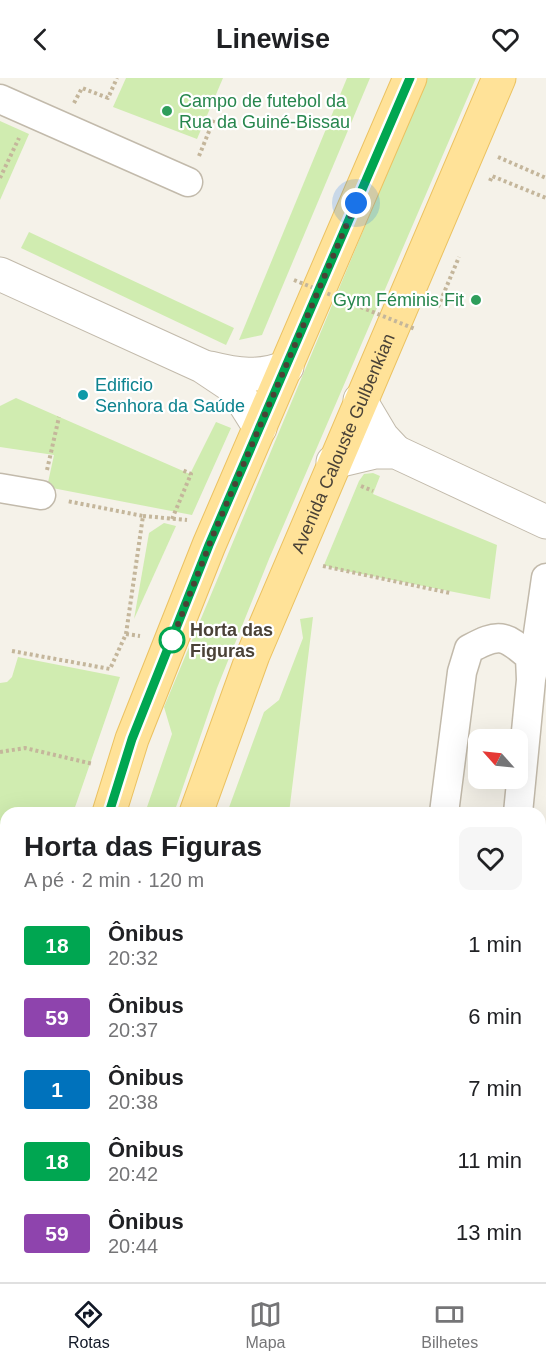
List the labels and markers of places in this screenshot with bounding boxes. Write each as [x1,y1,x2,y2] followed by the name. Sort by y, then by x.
[179,91,350,132] place label: Campo de futebol da Rua da Guiné-Bissau
[160,104,174,118] marker: Campo de futebol da Rua da Guiné-Bissau
[333,290,464,310] place label: Gym Féminis Fit
[469,293,483,307] marker: Gym Féminis Fit
[95,375,245,416] place label: Edificio Senhora da Saúde
[76,388,90,402] marker: Edificio Senhora da Saúde
[190,620,273,661] place label: Horta das Figuras
[159,627,185,653] marker: Horta das Figuras

